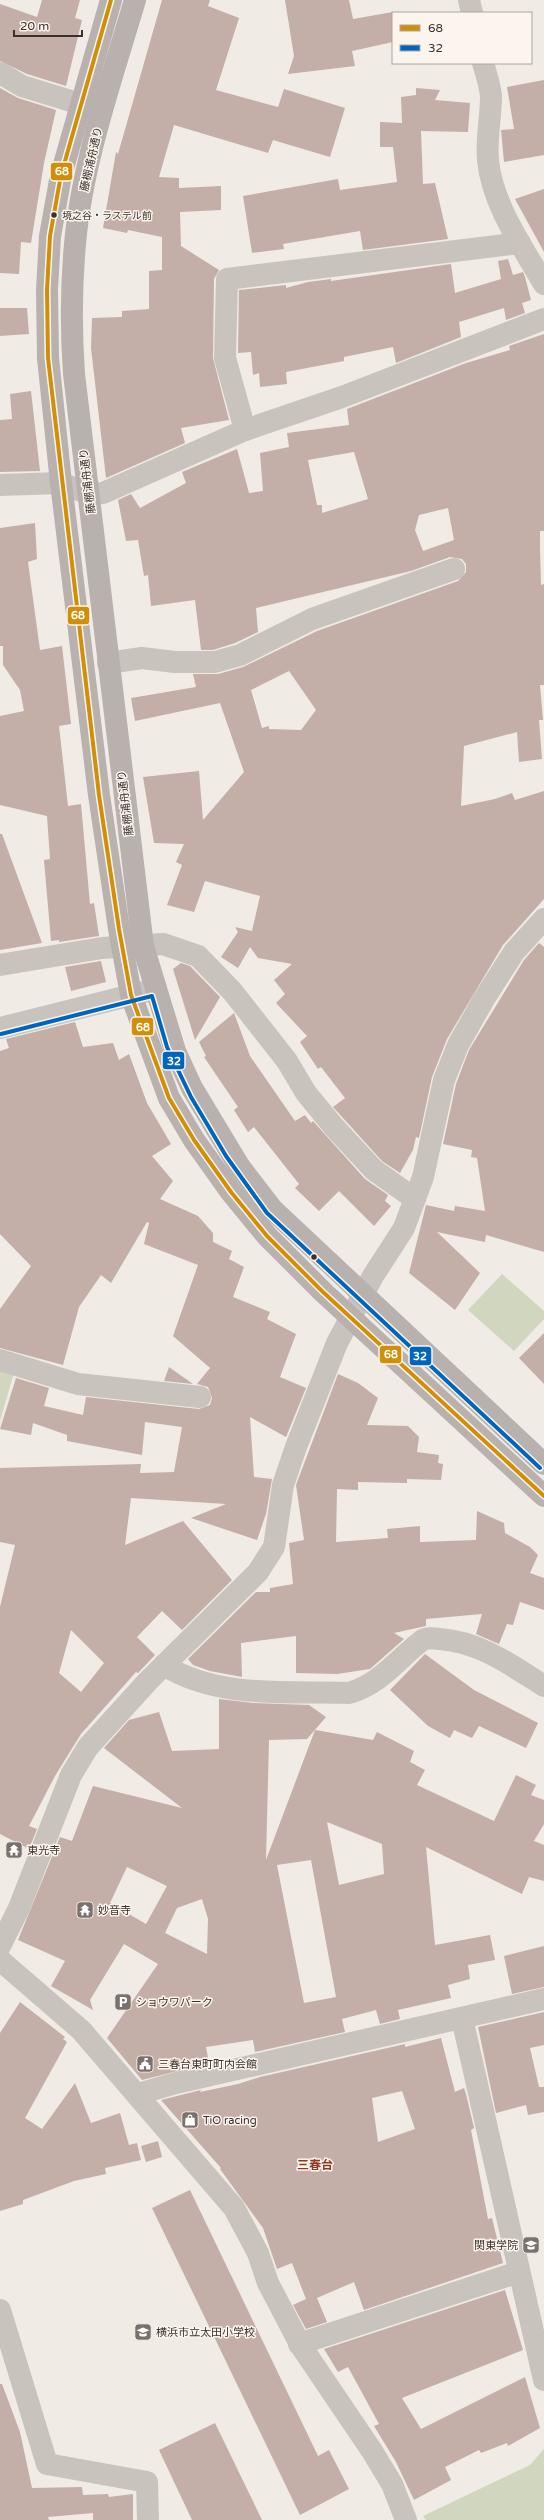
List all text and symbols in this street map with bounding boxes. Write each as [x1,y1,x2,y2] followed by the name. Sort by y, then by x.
[14,12,82,38] scale bar
[392,12,532,64] legend
[20,19,49,33] text: 20 m
[428,21,443,35] text: 68
[428,41,443,55] text: 32
[78,125,105,193] street label: 藤棚浦舟通り
[50,162,73,181] line badge: 68
[55,165,69,178] text: 68
[49,210,59,220] marker: 境之谷・ラステル前
[62,210,152,222] place label: 境之谷・ラステル前
[77,447,98,514] street label: 藤棚浦舟通り
[67,606,90,625] line badge: 68
[71,609,85,622] text: 68
[115,769,136,836] street label: 藤棚浦舟通り
[131,1017,154,1036] line badge: 68
[136,1021,150,1034] text: 68
[162,1051,185,1070] line badge: 32
[167,1055,181,1068] text: 32
[309,1252,319,1262] unlabelled marker
[379,1345,402,1364] line badge: 68
[409,1346,432,1366] line badge: 32
[384,1348,398,1361] text: 68
[413,1350,427,1363] text: 32
[4,1840,24,1860] temple icon: 東光寺
[27,1844,60,1857] place label: 東光寺
[75,1900,95,1920] temple icon: 妙音寺
[98,1904,131,1917] place label: 妙音寺
[113,1992,133,2012] parking icon: ショウワパーク
[136,1996,213,2009] place label: ショウワパーク
[135,2054,155,2074] public building icon: 三春台東町町内会館
[158,2058,257,2071] place label: 三春台東町町内会館
[180,2110,200,2130] shop icon: TiO racing
[203,2114,257,2127] place label: TiO racing
[297,2158,333,2172] district label: 三春台
[521,2235,541,2255] school or university icon: 関東学院
[474,2239,518,2252] place label: 関東学院
[133,2322,153,2342] school or university icon: 横浜市立太田小学校
[156,2326,255,2339] place label: 横浜市立太田小学校

